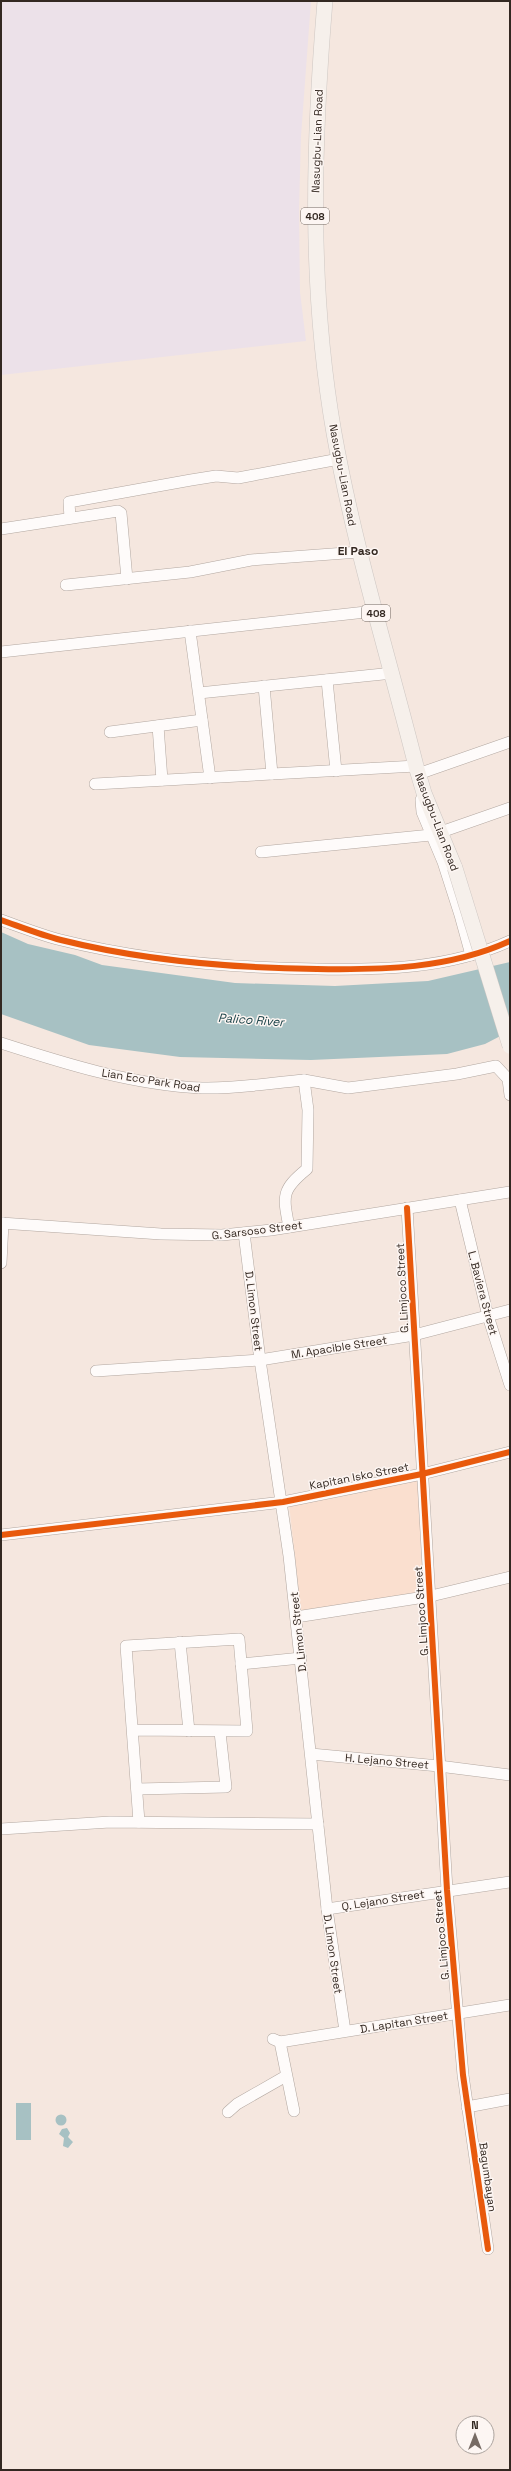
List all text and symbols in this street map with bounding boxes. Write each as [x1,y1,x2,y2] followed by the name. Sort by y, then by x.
[308,89,326,193] street label: Nasugbu-Lian Road
[301,208,329,224] road number: 408
[326,423,360,527] street label: Nasugbu-Lian Road
[338,543,378,559] district label: El Paso
[362,605,390,621] road number: 408
[412,771,462,873] street label: Nasugbu-Lian Road
[218,1010,286,1030] water label: Palico River
[101,1065,201,1095] street label: Lian Eco Park Road
[211,1217,303,1243] street label: G. Sarsoso Street
[393,1243,411,1333] street label: G. Limjoco Street
[465,1249,501,1337] street label: L. Baviera Street
[242,1270,266,1352] street label: D. Limon Street
[290,1333,388,1361] street label: M. Apacible Street
[308,1459,410,1493] street label: Kapitan Isko Street
[411,1566,431,1656] street label: G. Limjoco Street
[287,1591,309,1673] street label: D. Limon Street
[345,1750,429,1772] street label: H. Lejano Street
[340,1887,426,1913] street label: Q. Lejano Street
[430,1890,452,1980] street label: G. Limjoco Street
[320,1913,346,1995] street label: D. Limon Street
[359,2008,449,2036] street label: D. Lapitan Street
[476,2141,500,2213] street label: Bagumbayan
[455,2415,495,2455] north arrow
[471,2418,479,2432] text: N

